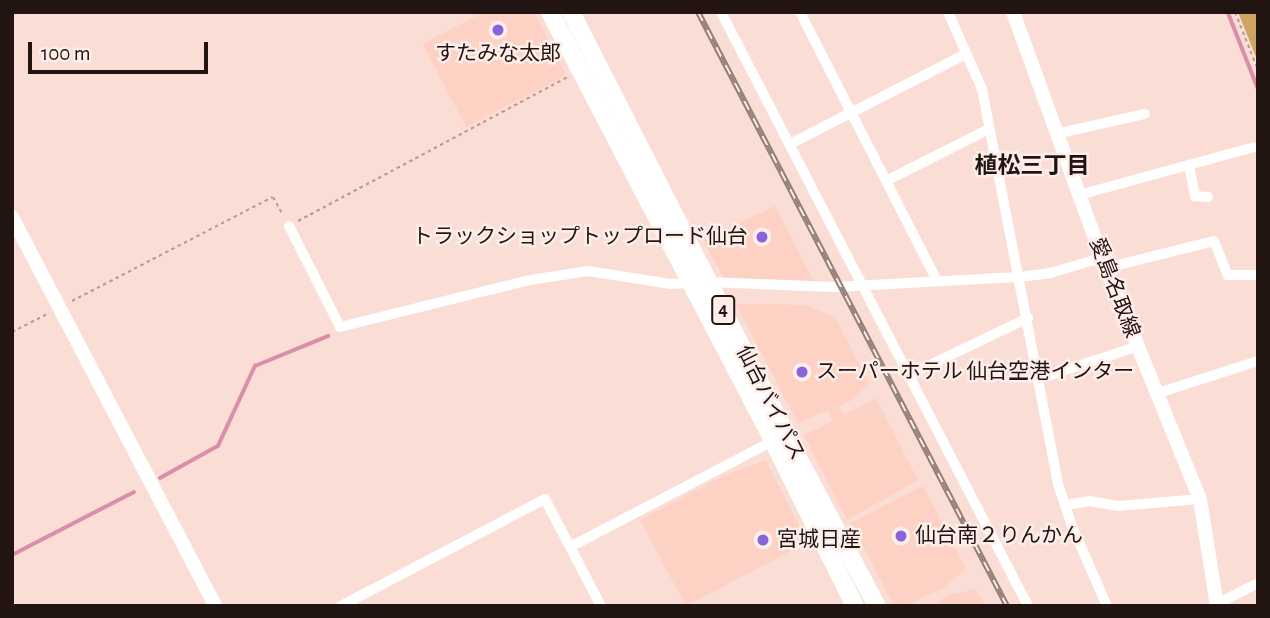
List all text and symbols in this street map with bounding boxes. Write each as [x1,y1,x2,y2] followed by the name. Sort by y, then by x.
[490,22,506,38] marker: すたみな太郎
[32,28,212,72] scale bar
[435,41,561,67] place label: すたみな太郎
[41,43,91,64] text: 100 m
[975,153,1089,181] district label: 植松三丁目
[412,224,748,250] place label: トラックショップトップロード仙台
[754,229,770,245] marker: トラックショップトップロード仙台
[1083,234,1145,342] street label: 愛島名取線
[711,294,735,326] road number: 4
[730,341,810,465] street label: 仙台バイパス
[816,359,1134,385] place label: スーパーホテル 仙台空港インター
[794,364,810,380] marker: スーパーホテル 仙台空港インター
[915,523,1083,549] place label: 仙台南２りんかん
[777,527,861,553] place label: 宮城日産
[893,528,909,544] marker: 仙台南２りんかん
[755,532,771,548] marker: 宮城日産

